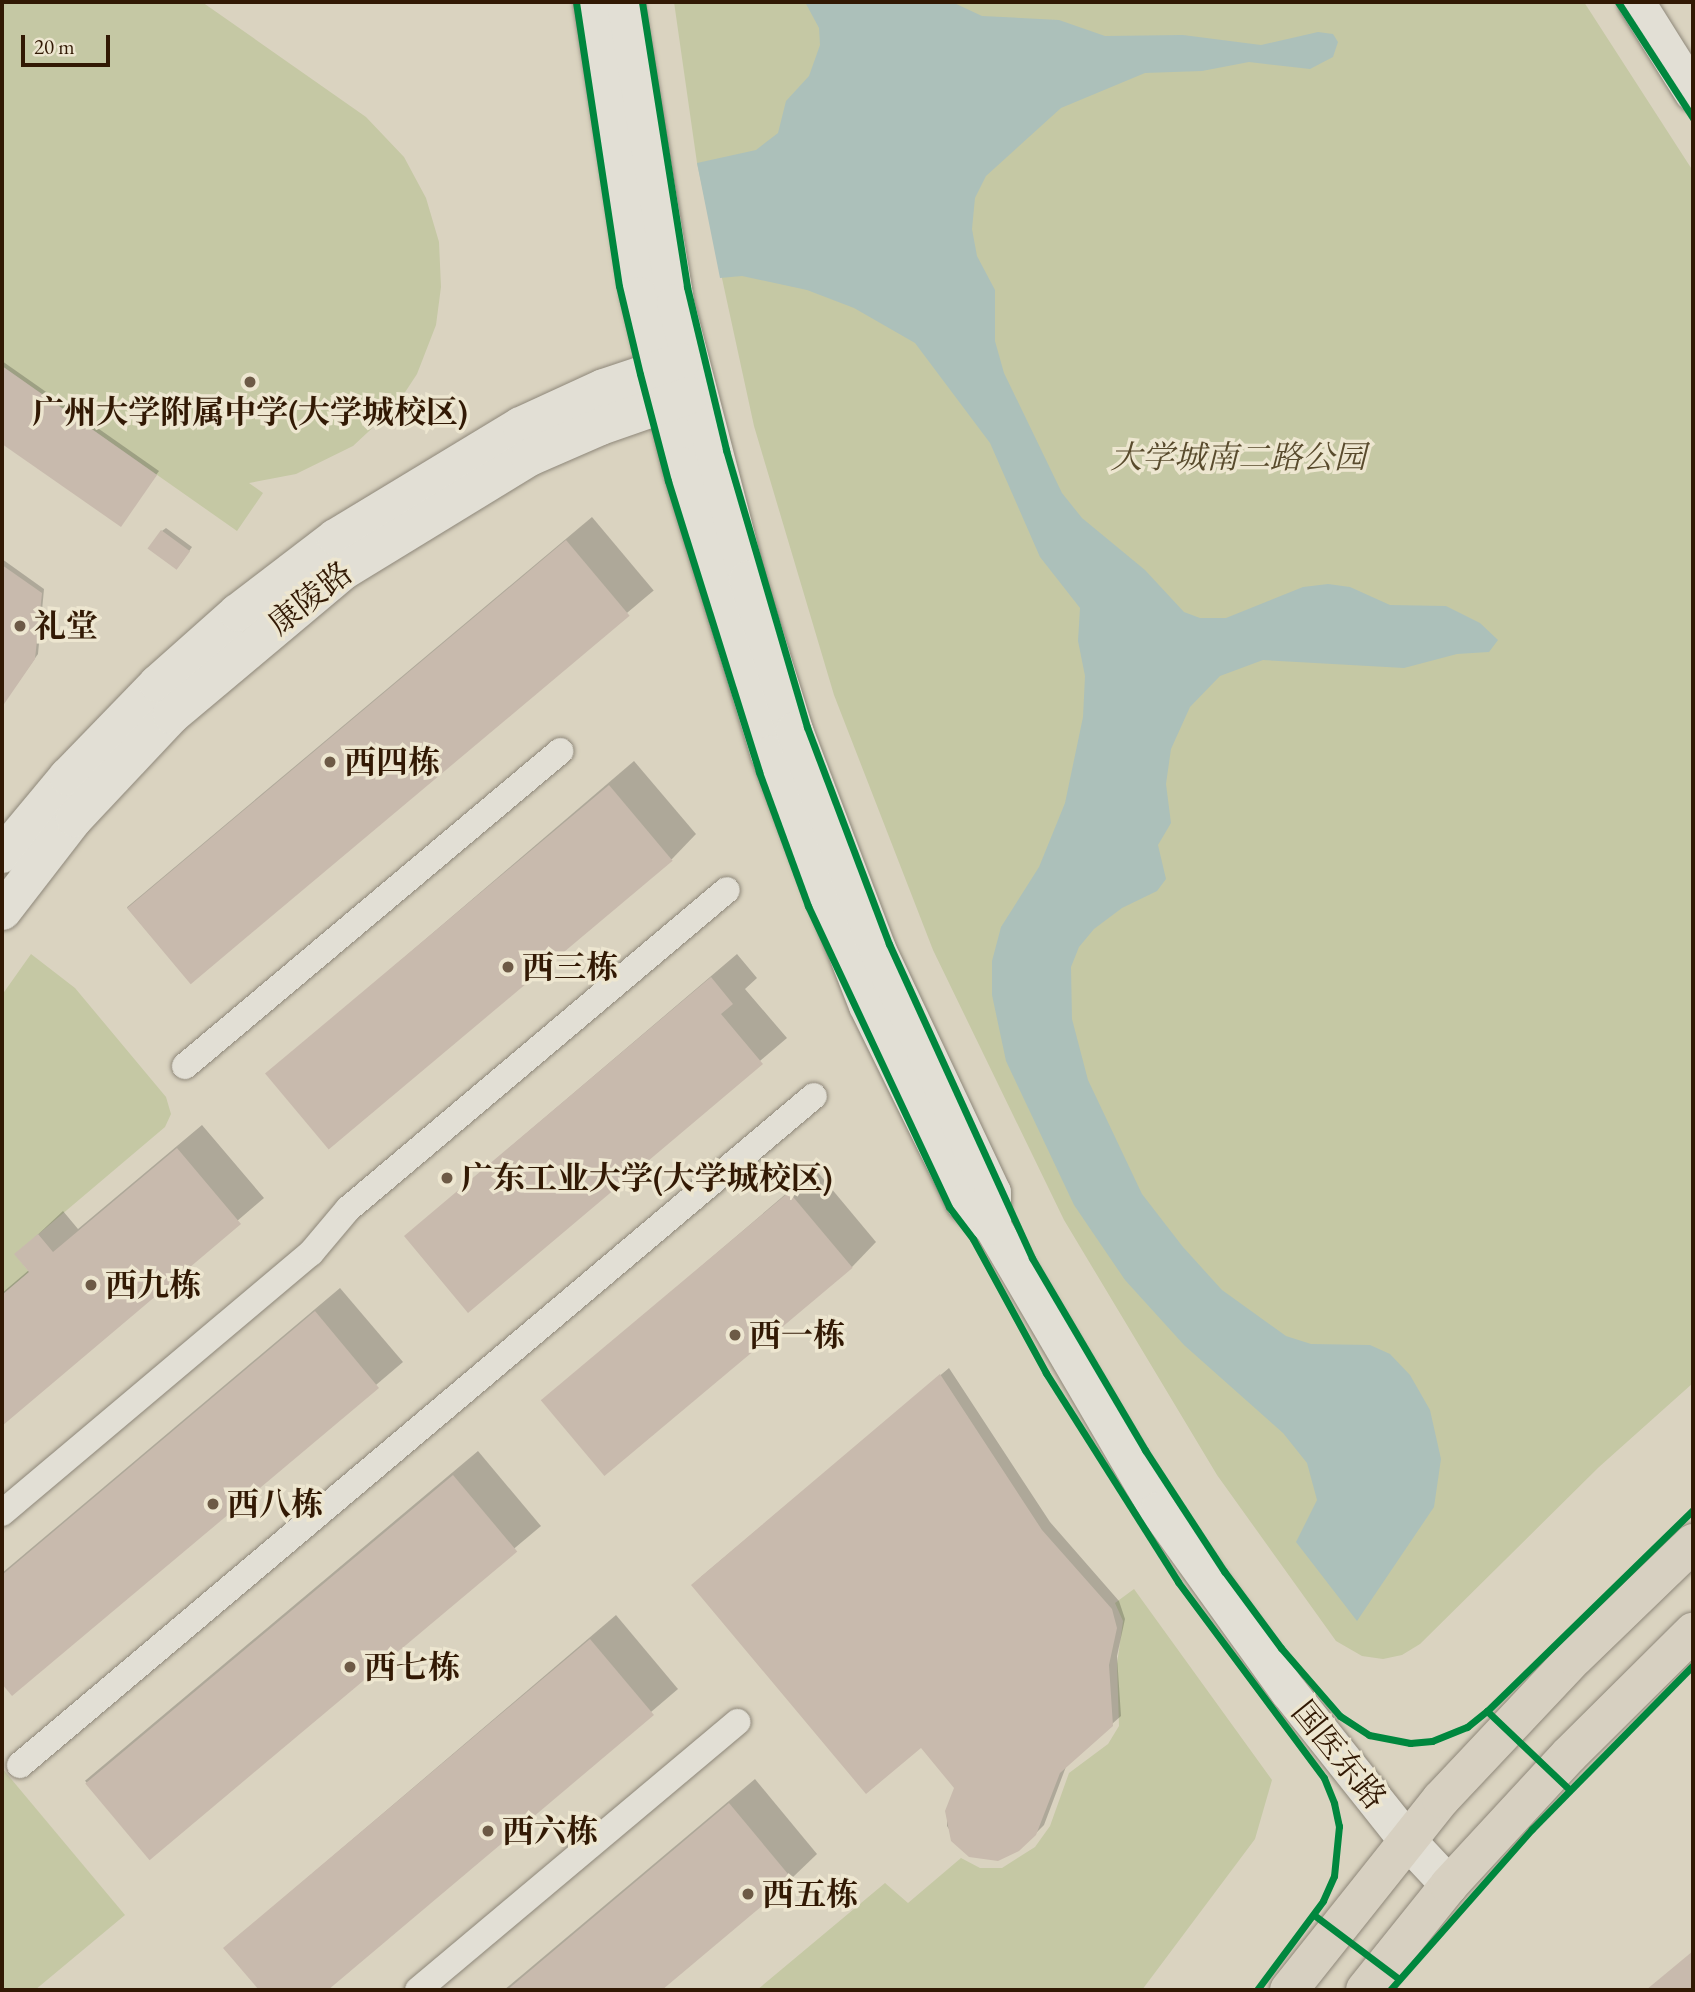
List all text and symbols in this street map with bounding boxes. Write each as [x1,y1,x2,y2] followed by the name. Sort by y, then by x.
[24,21,114,65] scale bar
[34,33,75,60] text: 20 m
[242,374,258,390] marker: 广州大学附属中学(大学城校区)
[32,393,468,431] place label: 广州大学附属中学(大学城校区)
[1110,438,1366,476] park label: 大学城南二路公园
[260,553,360,643] street label: 康陵路
[34,607,98,645] place label: 礼堂
[12,618,28,634] marker: 礼堂
[344,743,440,781] place label: 西四栋
[322,754,338,770] marker: 西四栋
[522,948,618,986] place label: 西三栋
[500,959,516,975] marker: 西三栋
[461,1159,832,1197] place label: 广东工业大学(大学城校区)
[439,1170,455,1186] marker: 广东工业大学(大学城校区)
[105,1266,201,1304] place label: 西九栋
[83,1277,99,1293] marker: 西九栋
[749,1316,845,1354] place label: 西一栋
[727,1327,743,1343] marker: 西一栋
[227,1485,323,1523] place label: 西八栋
[205,1496,221,1512] marker: 西八栋
[364,1648,460,1686] place label: 西七栋
[342,1659,358,1675] marker: 西七栋
[1284,1693,1394,1817] street label: 国医东路
[502,1812,598,1850] place label: 西六栋
[480,1823,496,1839] marker: 西六栋
[762,1875,858,1913] place label: 西五栋
[740,1886,756,1902] marker: 西五栋

